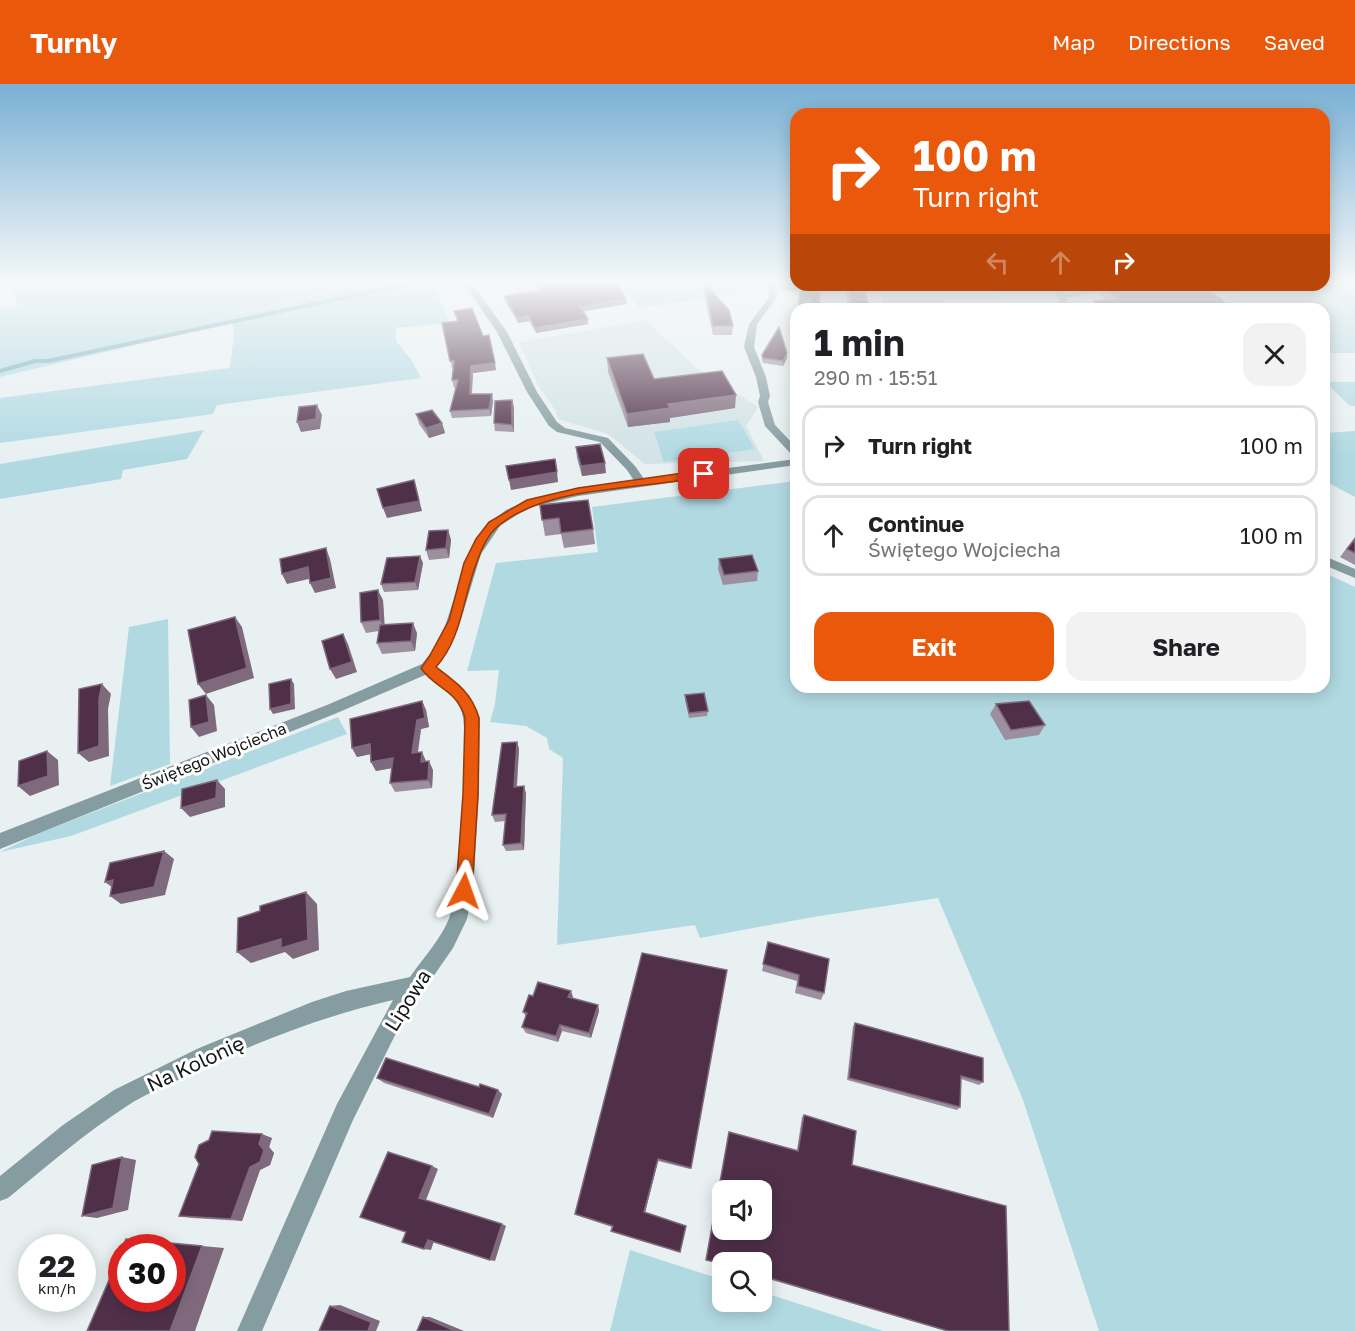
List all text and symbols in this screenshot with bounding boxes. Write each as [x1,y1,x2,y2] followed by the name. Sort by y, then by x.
[30,26,117,59] text: Turnly
[1052,29,1095,55] text: Map
[1128,29,1231,55] text: Directions
[1264,29,1325,55] text: Saved
[913,130,1036,180] text: 100 m
[814,132,892,210] icon: right
[913,181,1039,213] text: Turn right
[981,246,1014,279] icon: left
[1044,246,1077,279] icon: ahead
[1107,246,1140,279] icon: right
[814,321,905,364] text: 1 min
[1243,323,1306,386] button: close
[814,365,937,389] text: 290 m · 15:51
[817,429,850,462] icon: right
[868,432,972,459] text: Turn right
[1240,432,1303,459] text: 100 m
[678,448,729,499] pin
[687,457,720,490] icon: arrive
[868,510,964,537] text: Continue
[817,519,850,552] icon: ahead
[1240,522,1303,549] text: 100 m
[868,537,1061,561] text: Świętego Wojciecha
[814,612,1054,681] button: Exit
[1066,612,1306,681] button: Share
[139,718,289,794] street label: Świętego Wojciecha
[432,859,496,923] position arrow
[379,965,435,1035] street label: Lipowa
[143,1030,247,1096] street label: Na Kolonię
[712,1180,772,1312] map controls
[712,1180,772,1240] button: sound
[108,1234,186,1312] speed limit sign: 30
[39,1248,75,1284] text: 22
[712,1252,772,1312] button: search
[38,1279,76,1297] text: km/h

